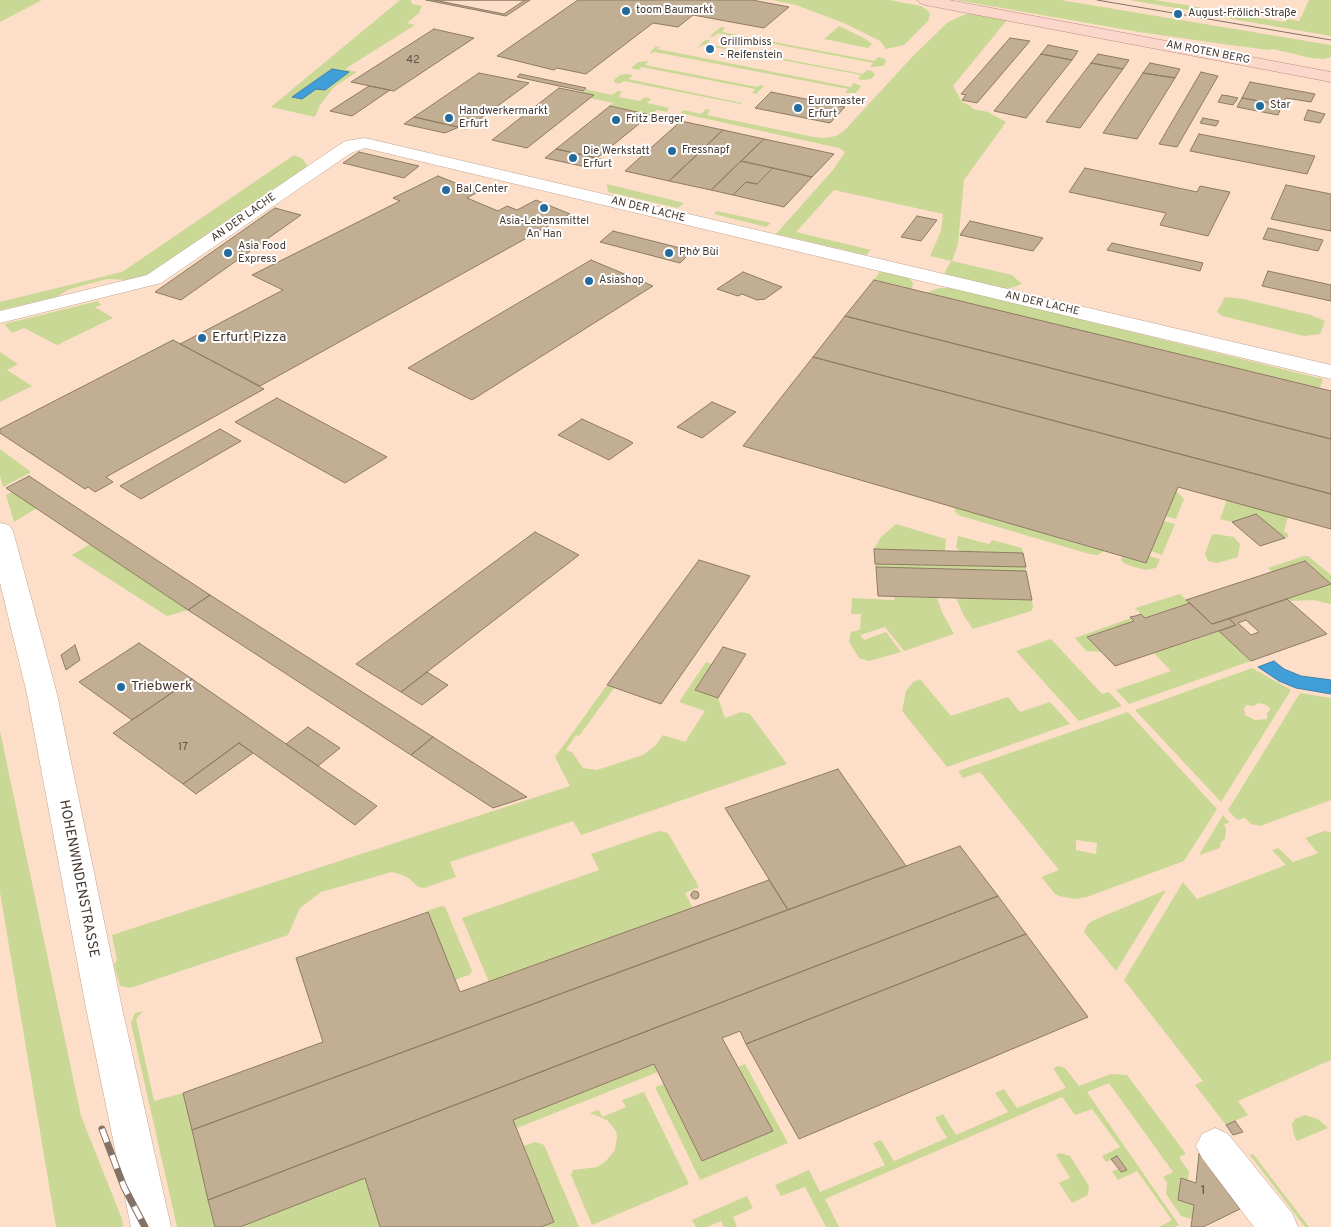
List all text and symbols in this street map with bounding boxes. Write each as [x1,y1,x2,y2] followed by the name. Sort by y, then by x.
[636,4,713,18] place label: toom Baumarkt
[620,5,632,17] marker: toom Baumarkt
[1188,7,1296,21] place label: August-Frölich-Straße
[1172,8,1184,20] marker: August-Frölich-Straße
[720,36,782,62] place label: Grillimbiss - Reifenstein
[1165,38,1251,68] street label: AM ROTEN BERG
[704,43,716,55] marker: Grillimbiss - Reifenstein
[406,54,420,68] house number: 42
[808,95,866,121] place label: Euromaster Erfurt
[1270,99,1291,113] place label: Star
[1254,100,1266,112] marker: Star
[792,102,804,114] marker: Euromaster Erfurt
[459,105,548,131] place label: Handwerkermarkt Erfurt
[443,112,455,124] marker: Handwerkermarkt Erfurt
[626,113,684,127] place label: Fritz Berger
[610,114,622,126] marker: Fritz Berger
[682,144,729,158] place label: Fressnapf
[583,145,650,171] place label: Die Werkstatt Erfurt
[666,145,678,157] marker: Fressnapf
[567,152,579,164] marker: Die Werkstatt Erfurt
[456,183,508,197] place label: Bal Center
[440,184,452,196] marker: Bal Center
[209,191,279,245] street label: AN DER LACHE
[609,194,687,226] street label: AN DER LACHE
[538,202,550,214] marker: Asia-Lebensmittel An Han
[499,215,589,241] place label: Asia-Lebensmittel An Han
[238,240,286,266] place label: Asia Food Express
[679,246,718,260] place label: Phở Bùi
[222,247,234,259] marker: Asia Food Express
[663,247,675,259] marker: Phở Bùi
[599,274,644,288] place label: Asiashop
[583,275,595,287] marker: Asiashop
[1003,289,1081,319] street label: AN DER LACHE
[212,330,286,346] place label: Erfurt Pizza
[196,332,208,344] marker: Erfurt Pizza
[131,679,192,695] place label: Triebwerk
[115,681,127,693] marker: Triebwerk
[178,741,188,755] house number: 17
[54,799,102,959] street label: HOHENWINDENSTRASSE
[1200,1183,1206,1199] house number: 1

